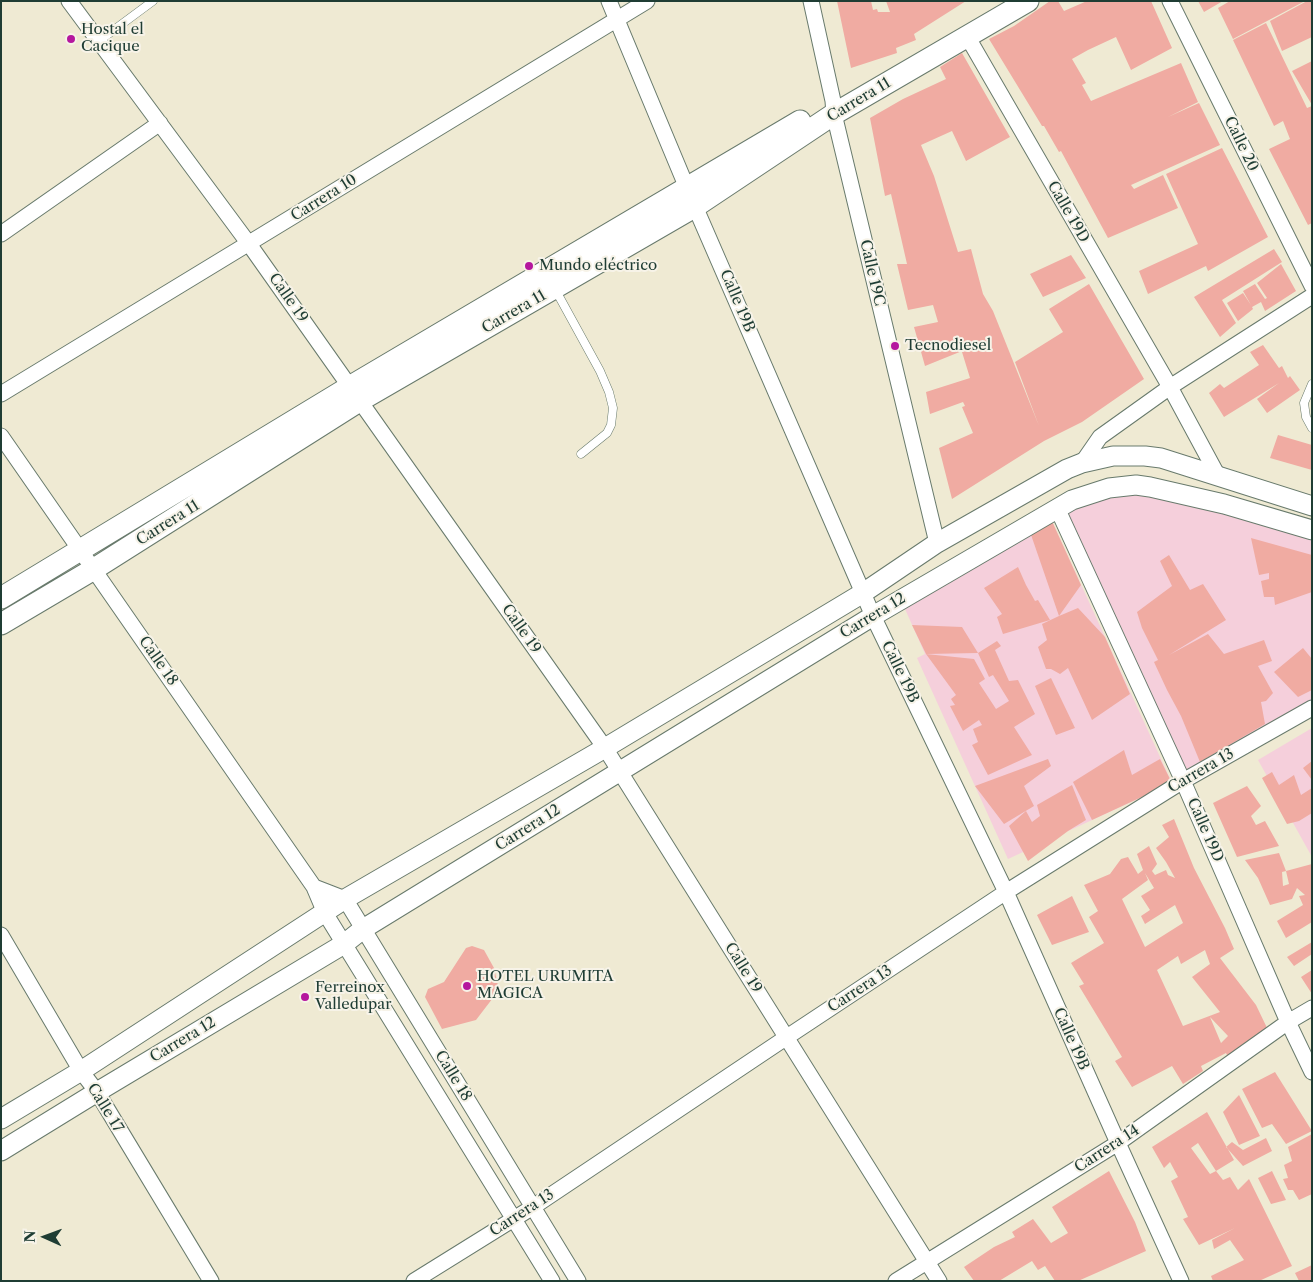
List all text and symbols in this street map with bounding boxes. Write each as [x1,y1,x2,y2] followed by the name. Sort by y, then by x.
[81,21,144,56] place label: Hostal el Cacique
[65,33,77,45] marker: Hostal el Cacique
[824,74,894,126] street label: Carrera 11
[1220,114,1262,174] street label: Calle 20
[288,171,360,225] street label: Carrera 10
[1043,178,1093,246] street label: Calle 19D
[856,238,888,308] street label: Calle 19C
[539,257,657,275] place label: Mundo eléctrico
[523,260,535,272] marker: Mundo eléctrico
[716,267,758,335] street label: Calle 19B
[265,270,311,326] street label: Calle 19
[479,286,549,338] street label: Carrera 11
[905,337,991,355] place label: Tecnodiesel
[889,340,901,352] marker: Tecnodiesel
[133,497,203,549] street label: Carrera 11
[837,589,909,643] street label: Carrera 12
[498,601,544,657] street label: Calle 19
[135,633,181,689] street label: Calle 18
[877,638,923,706] street label: Calle 19B
[1165,745,1237,797] street label: Carrera 13
[1183,795,1227,865] street label: Calle 19D
[492,801,564,855] street label: Carrera 12
[721,940,765,996] street label: Calle 19
[824,962,896,1016] street label: Carrera 13
[477,968,614,1003] place label: HOTEL URUMITA MAGICA
[315,979,392,1014] place label: Ferreinox Valledupar
[461,980,473,992] marker: HOTEL URUMITA MAGICA
[299,991,311,1003] marker: Ferreinox Valledupar
[1049,1005,1093,1073] street label: Calle 19B
[147,1013,219,1067] street label: Carrera 12
[431,1047,475,1105] street label: Calle 18
[83,1080,127,1136] street label: Calle 17
[1071,1121,1143,1177] street label: Carrera 14
[486,1186,558,1240] street label: Carrera 13
[20,1212,70,1262] north arrow
[21,1230,39,1243] text: N

